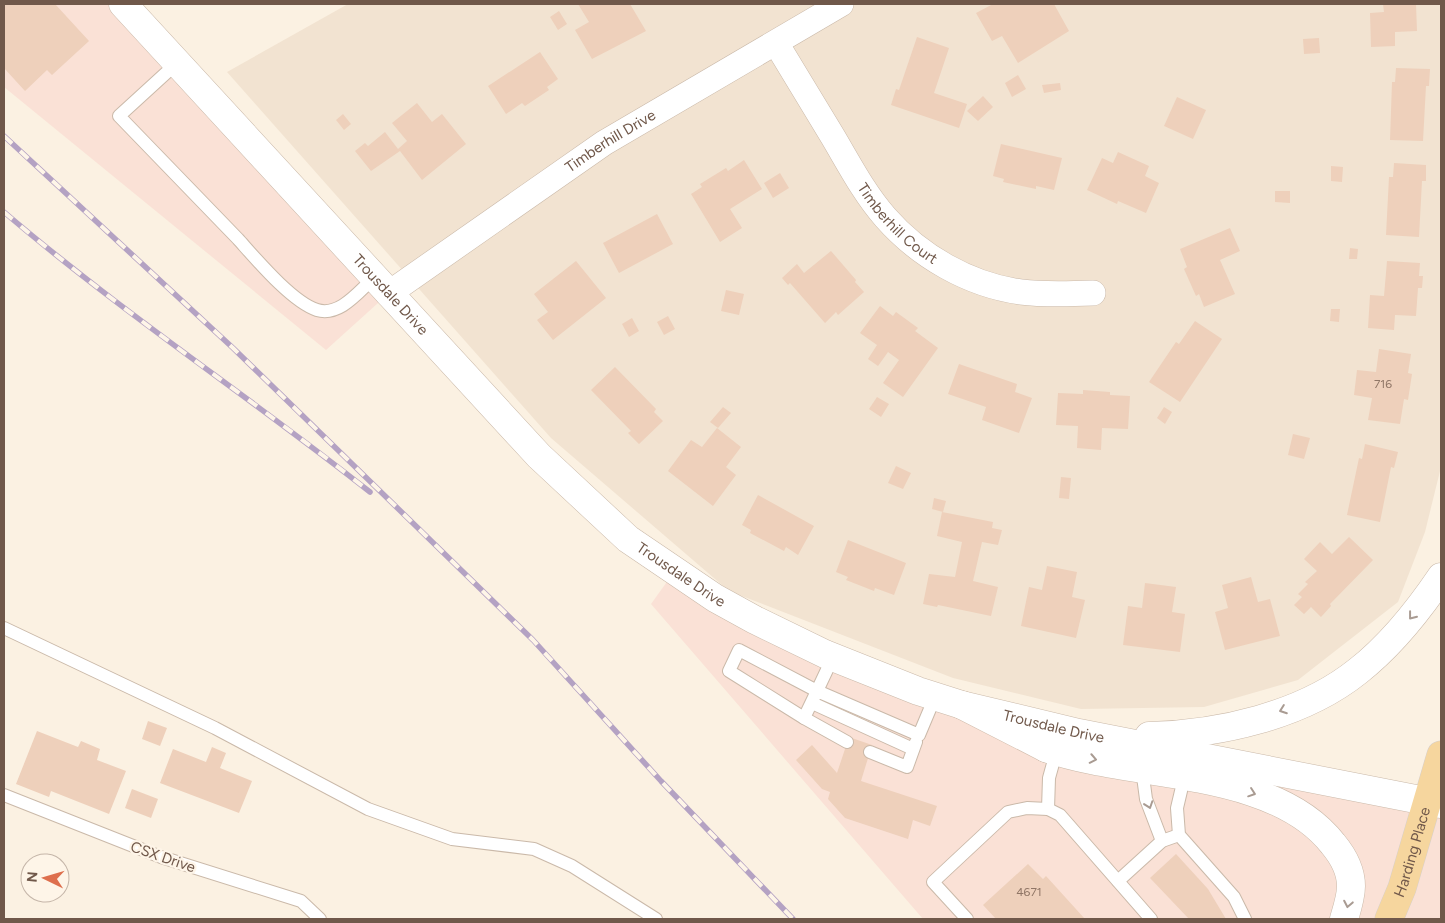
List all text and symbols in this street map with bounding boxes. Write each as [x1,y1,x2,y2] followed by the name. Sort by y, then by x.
[562,106,659,176] street label: Timberhill Drive
[854,180,941,268] street label: Timberhill Court
[349,251,432,339] street label: Trousdale Drive
[1374,377,1392,391] house number: 716
[633,539,729,611] street label: Trousdale Drive
[1410,610,1418,619] one-way arrow
[1280,704,1288,714] one-way arrow
[1001,706,1106,747] street label: Trousdale Drive
[1089,754,1098,764] one-way arrow
[1248,787,1256,797] one-way arrow
[1143,801,1153,809] one-way arrow
[1390,805,1434,900] street label: Harding Place
[128,837,198,877] street label: CSX Drive
[20,853,70,903] north arrow
[24,871,41,883] text: N
[1016,885,1042,899] house number: 4671
[1343,900,1354,908] one-way arrow

